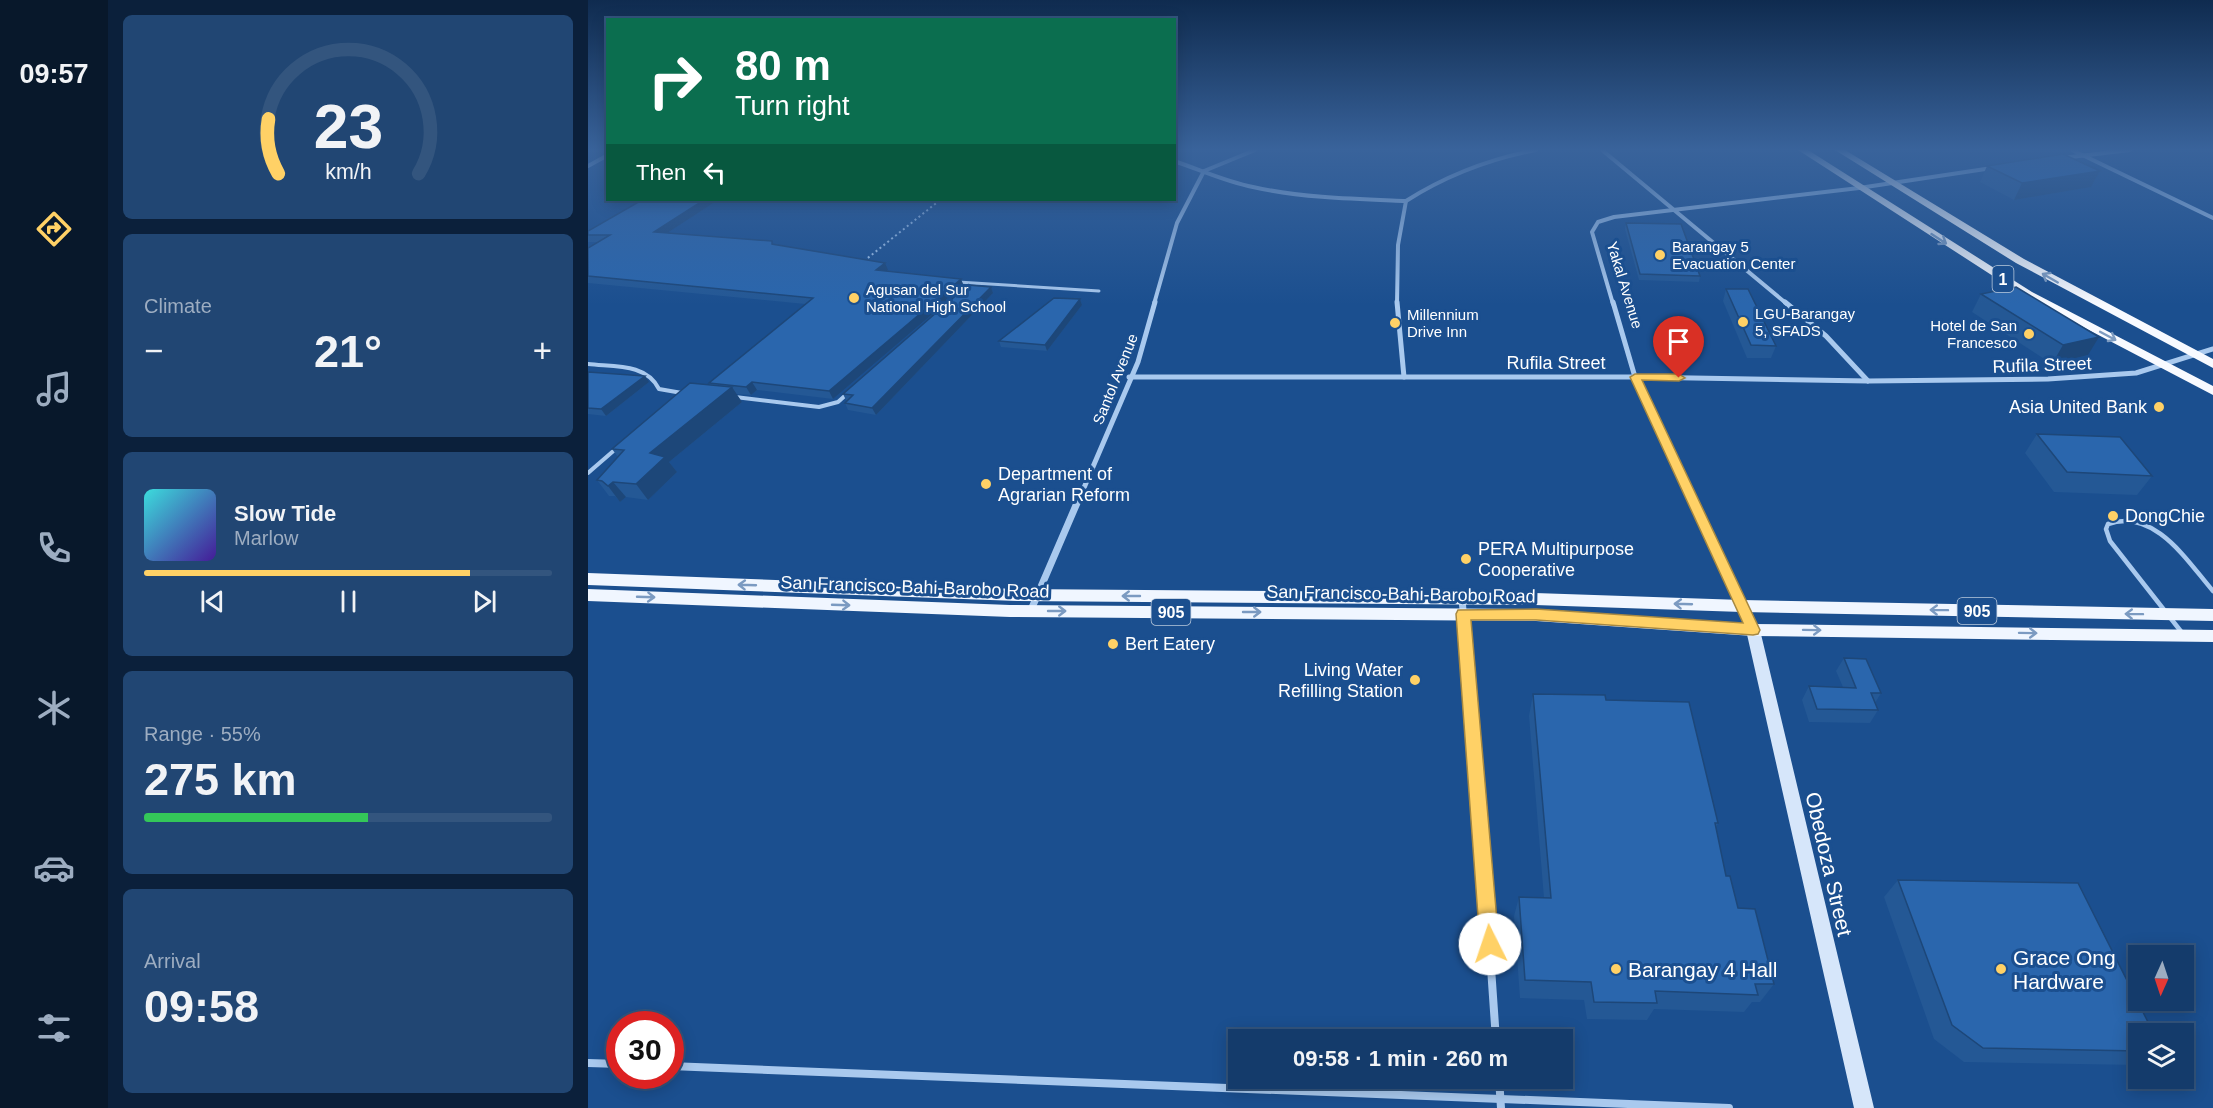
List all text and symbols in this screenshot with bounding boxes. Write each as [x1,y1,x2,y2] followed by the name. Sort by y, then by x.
[636,42,714,120] icon: right
[735,42,831,89] text: 80 m
[19,59,89,89] text: 09:57
[735,91,850,121] text: Turn right
[313,92,383,161] text: 23
[698,156,731,189] icon: left
[325,160,371,184] text: km/h
[636,160,686,185] text: Then
[33,208,75,250] icon: directions
[1931,233,1947,245] one-way arrow
[1672,238,1795,272] place label: Barangay 5 Evacuation Center
[1604,239,1646,331] street label: Yakal Avenue
[1653,248,1667,262] marker: Barangay 5 Evacuation Center
[1992,266,2014,292] road number: 1
[2042,272,2059,284] one-way arrow
[866,281,1006,315] place label: Agusan del Sur National High School
[847,291,861,305] marker: Agusan del Sur National High School
[144,295,212,317] text: Climate
[1755,305,1856,339] place label: LGU-Barangay 5, SFADS
[1407,306,1479,340] place label: Millennium Drive Inn
[1736,315,1750,329] marker: LGU-Barangay 5, SFADS
[1388,316,1402,330] marker: Millennium Drive Inn
[1653,316,1704,378] pin
[1930,317,2017,351] place label: Hotel de San Francesco
[1662,325,1695,358] icon: arrive
[314,326,382,377] text: 21°
[2022,327,2036,341] marker: Hotel de San Francesco
[1089,331,1141,427] street label: Santol Avenue
[2099,331,2117,343] one-way arrow
[144,332,163,369] text: −
[533,332,552,369] text: +
[1506,353,1606,373] street label: Rufila Street
[1992,353,2092,377] street label: Rufila Street
[33,368,75,410] icon: music
[2009,397,2148,417] place label: Asia United Bank
[2152,400,2166,414] marker: Asia United Bank
[998,464,1130,505] place label: Department of Agrarian Reform
[979,477,993,491] marker: Department of Agrarian Reform
[234,501,336,526] text: Slow Tide
[2125,506,2205,526] place label: DongChie
[2106,509,2120,523] marker: DongChie
[33,527,75,569] icon: phone
[234,527,298,549] text: Marlow
[1478,539,1634,580] place label: PERA Multipurpose Cooperative
[1459,552,1473,566] marker: PERA Multipurpose Cooperative
[780,572,1050,602] street label: San Francisco-Bahi-Barobo Road
[738,579,758,591] one-way arrow
[1266,582,1536,606] street label: San Francisco-Bahi-Barobo Road
[196,585,229,618] icon: previous
[332,585,365,618] icon: pause
[468,585,501,618] icon: next
[1122,590,1142,602] one-way arrow
[636,591,656,603] one-way arrow
[1958,598,1996,624] road number: 905
[831,599,851,610] one-way arrow
[1152,599,1190,625] road number: 905
[1674,599,1694,610] one-way arrow
[1929,604,1949,616] one-way arrow
[1047,605,1067,617] one-way arrow
[1242,606,1262,618] one-way arrow
[2124,608,2144,620] one-way arrow
[1801,625,1821,636] one-way arrow
[2017,627,2037,639] one-way arrow
[1125,634,1215,654] place label: Bert Eatery
[1106,637,1120,651] marker: Bert Eatery
[1278,660,1403,701] place label: Living Water Refilling Station
[1408,673,1422,687] marker: Living Water Refilling Station
[33,687,75,729] icon: climate
[144,723,261,745] text: Range · 55%
[144,754,297,805] text: 275 km
[1801,790,1857,938] street label: Obedoza Street
[33,847,75,889] icon: car
[1458,912,1522,976] position arrow
[2128,945,2194,1011] north arrow
[2128,945,2194,1089] map controls
[2013,946,2116,993] place label: Grace Ong Hardware
[144,950,201,972] text: Arrival
[1628,958,1777,981] place label: Barangay 4 Hall
[1609,962,1623,976] marker: Barangay 4 Hall
[1994,962,2008,976] marker: Grace Ong Hardware
[144,981,259,1032] text: 09:58
[33,1007,75,1049] icon: filters
[606,1011,684,1089] speed limit sign: 30
[2128,1023,2194,1089] button: layers
[1293,1046,1508,1071] text: 09:58 · 1 min · 260 m

